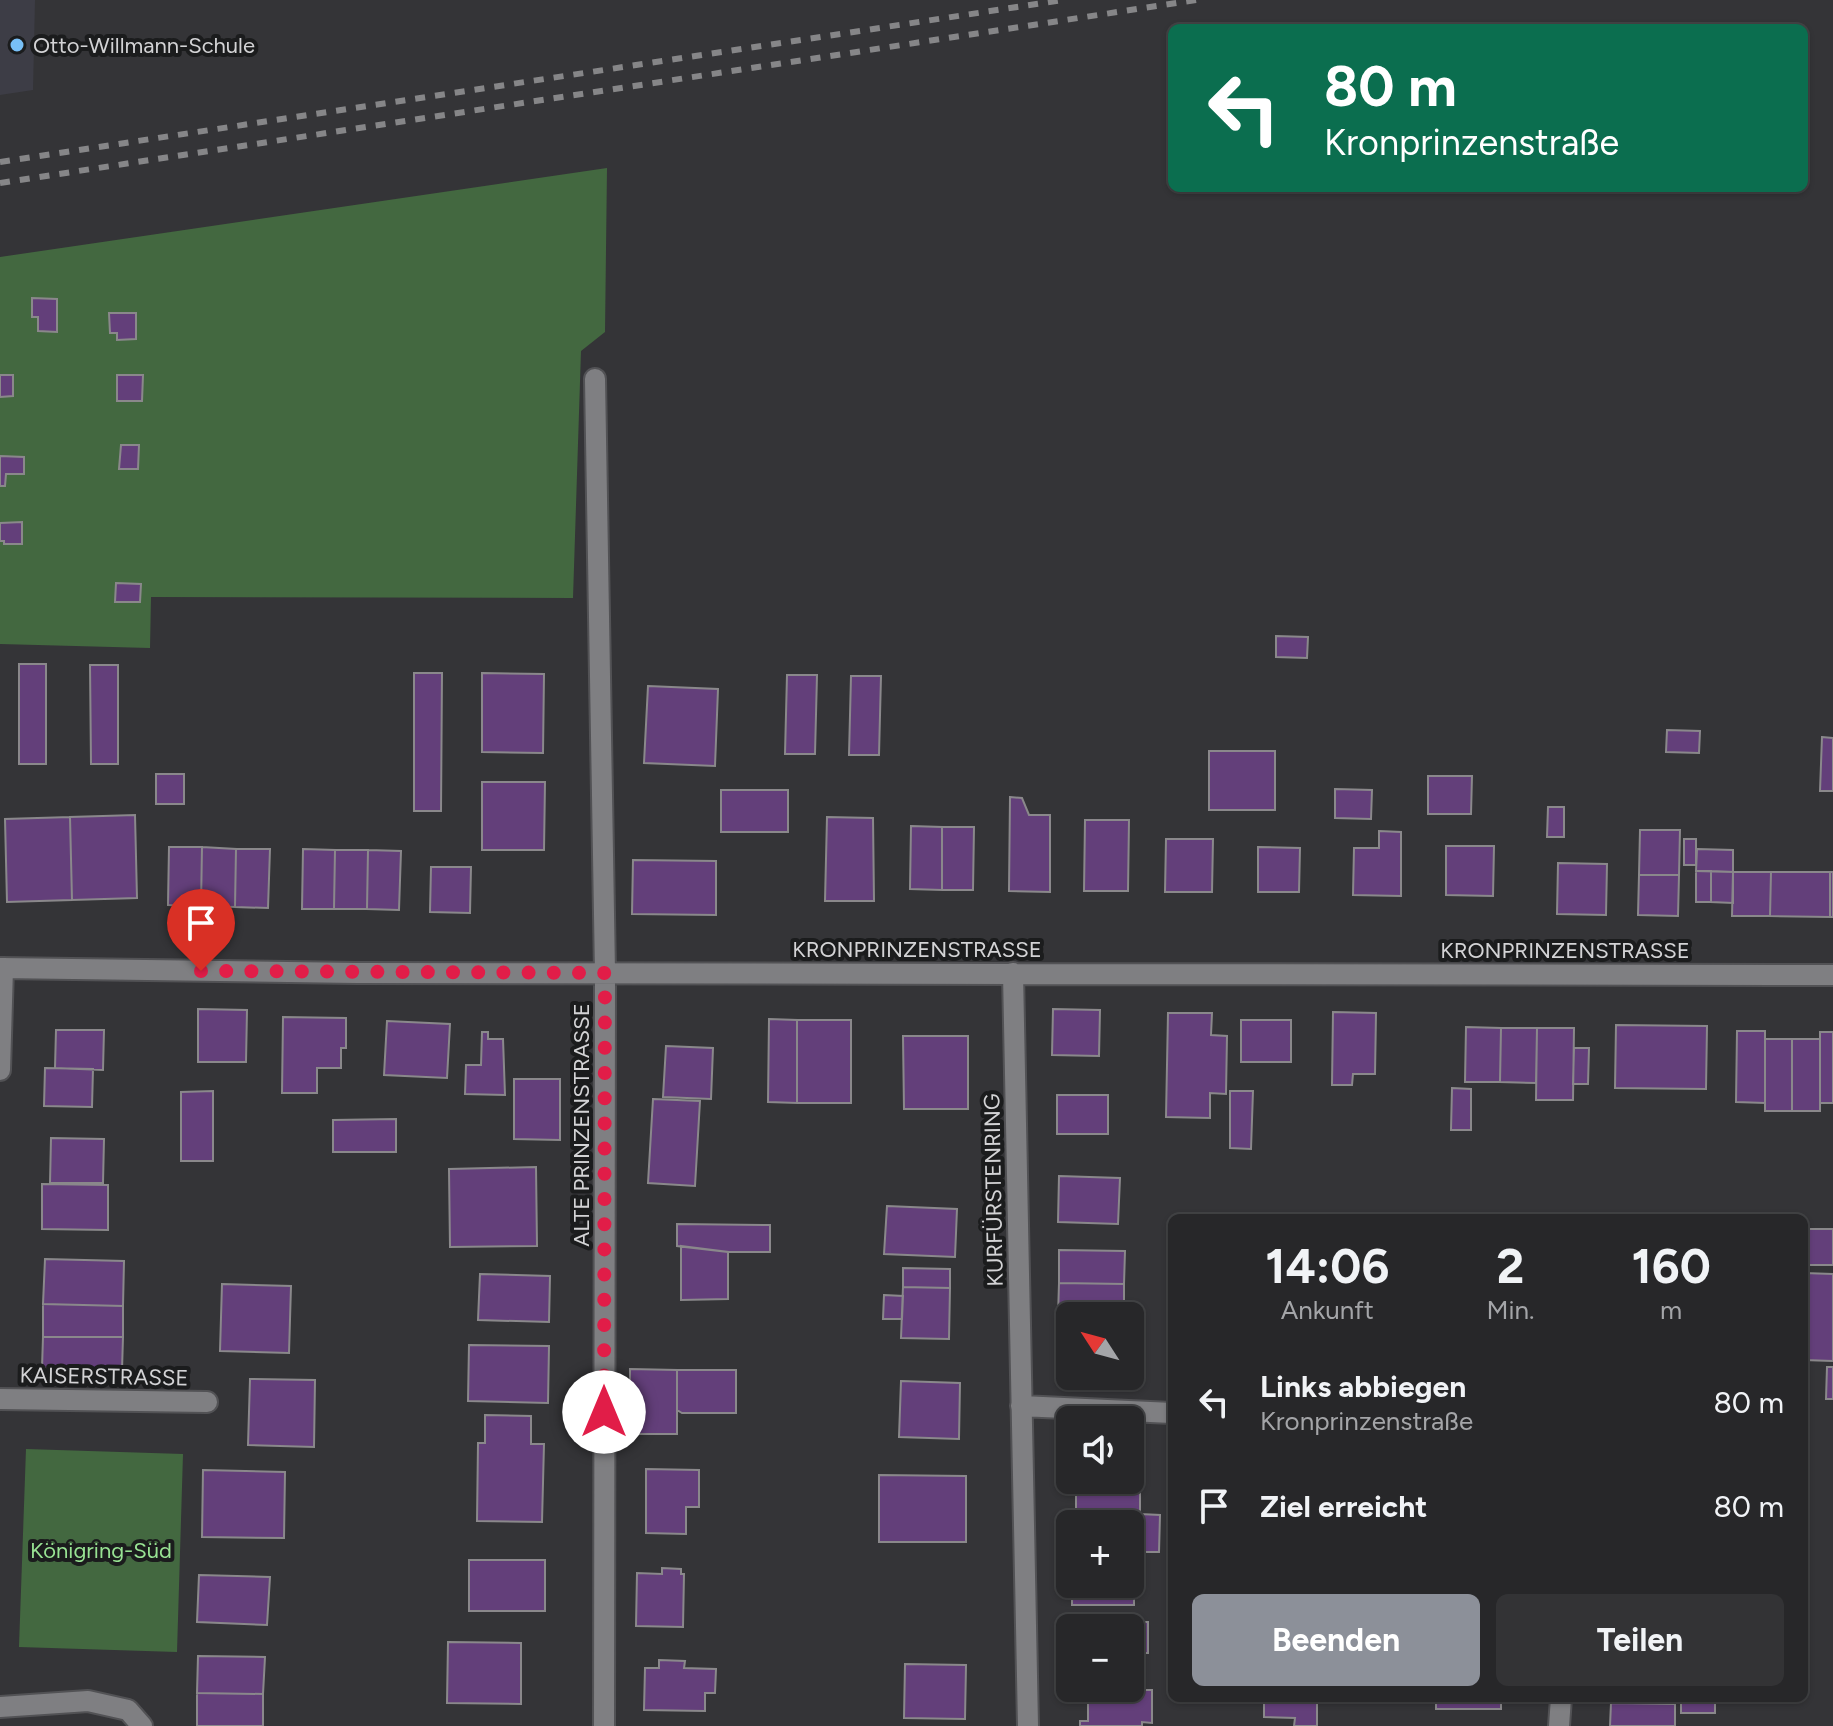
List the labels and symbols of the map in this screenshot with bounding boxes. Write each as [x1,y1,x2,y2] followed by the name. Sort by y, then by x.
[33,32,255,59] place label: Otto-Willmann-Schule
[8,36,26,54] marker: Otto-Willmann-Schule
[167,889,235,971] pin
[792,936,1042,963] street label: KRONPRINZENSTRASSE
[1440,937,1690,964] street label: KRONPRINZENSTRASSE
[568,1003,595,1247] street label: ALTE PRINZENSTRASSE
[978,1093,1009,1287] street label: KURFÜRSTENRING
[1056,1302,1144,1390] north arrow
[19,1362,189,1391] street label: KAISERSTRASSE
[562,1370,646,1454] position arrow
[30,1537,172,1564] park label: Königring-Süd

